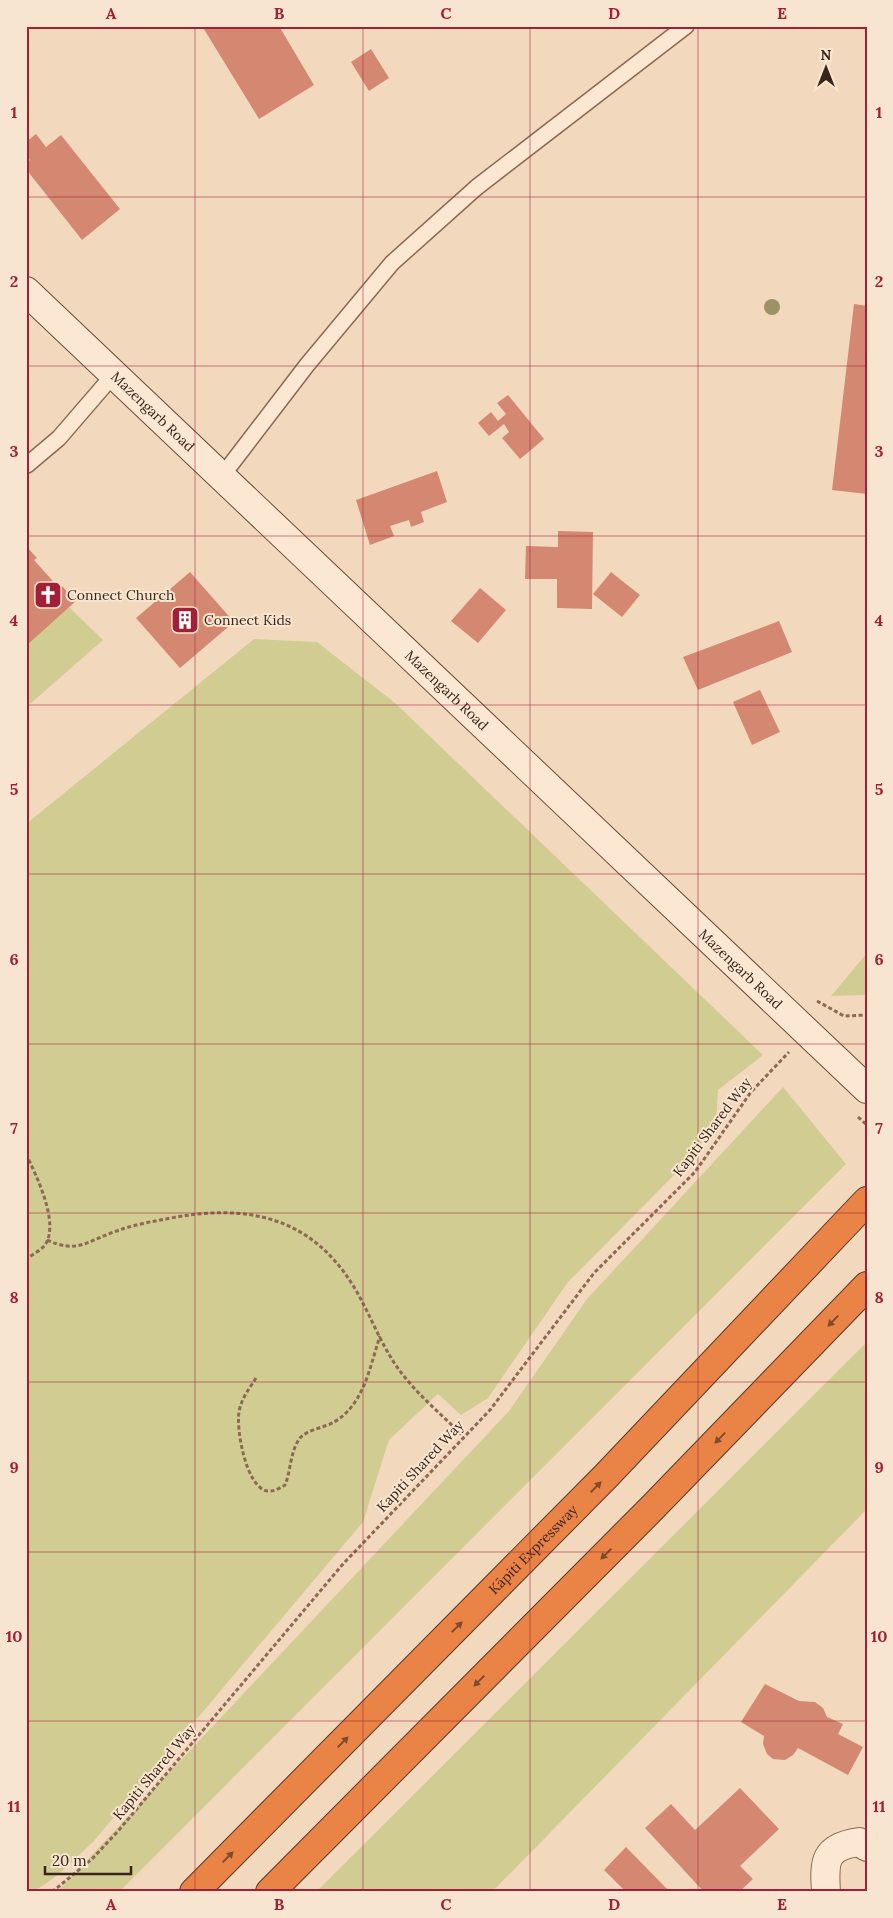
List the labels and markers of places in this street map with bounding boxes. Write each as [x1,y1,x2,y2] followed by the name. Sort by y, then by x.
[33,580,63,610] church icon: Connect Church
[67,586,174,604] place label: Connect Church
[170,605,200,635] building icon: Connect Kids
[204,611,291,629] place label: Connect Kids

